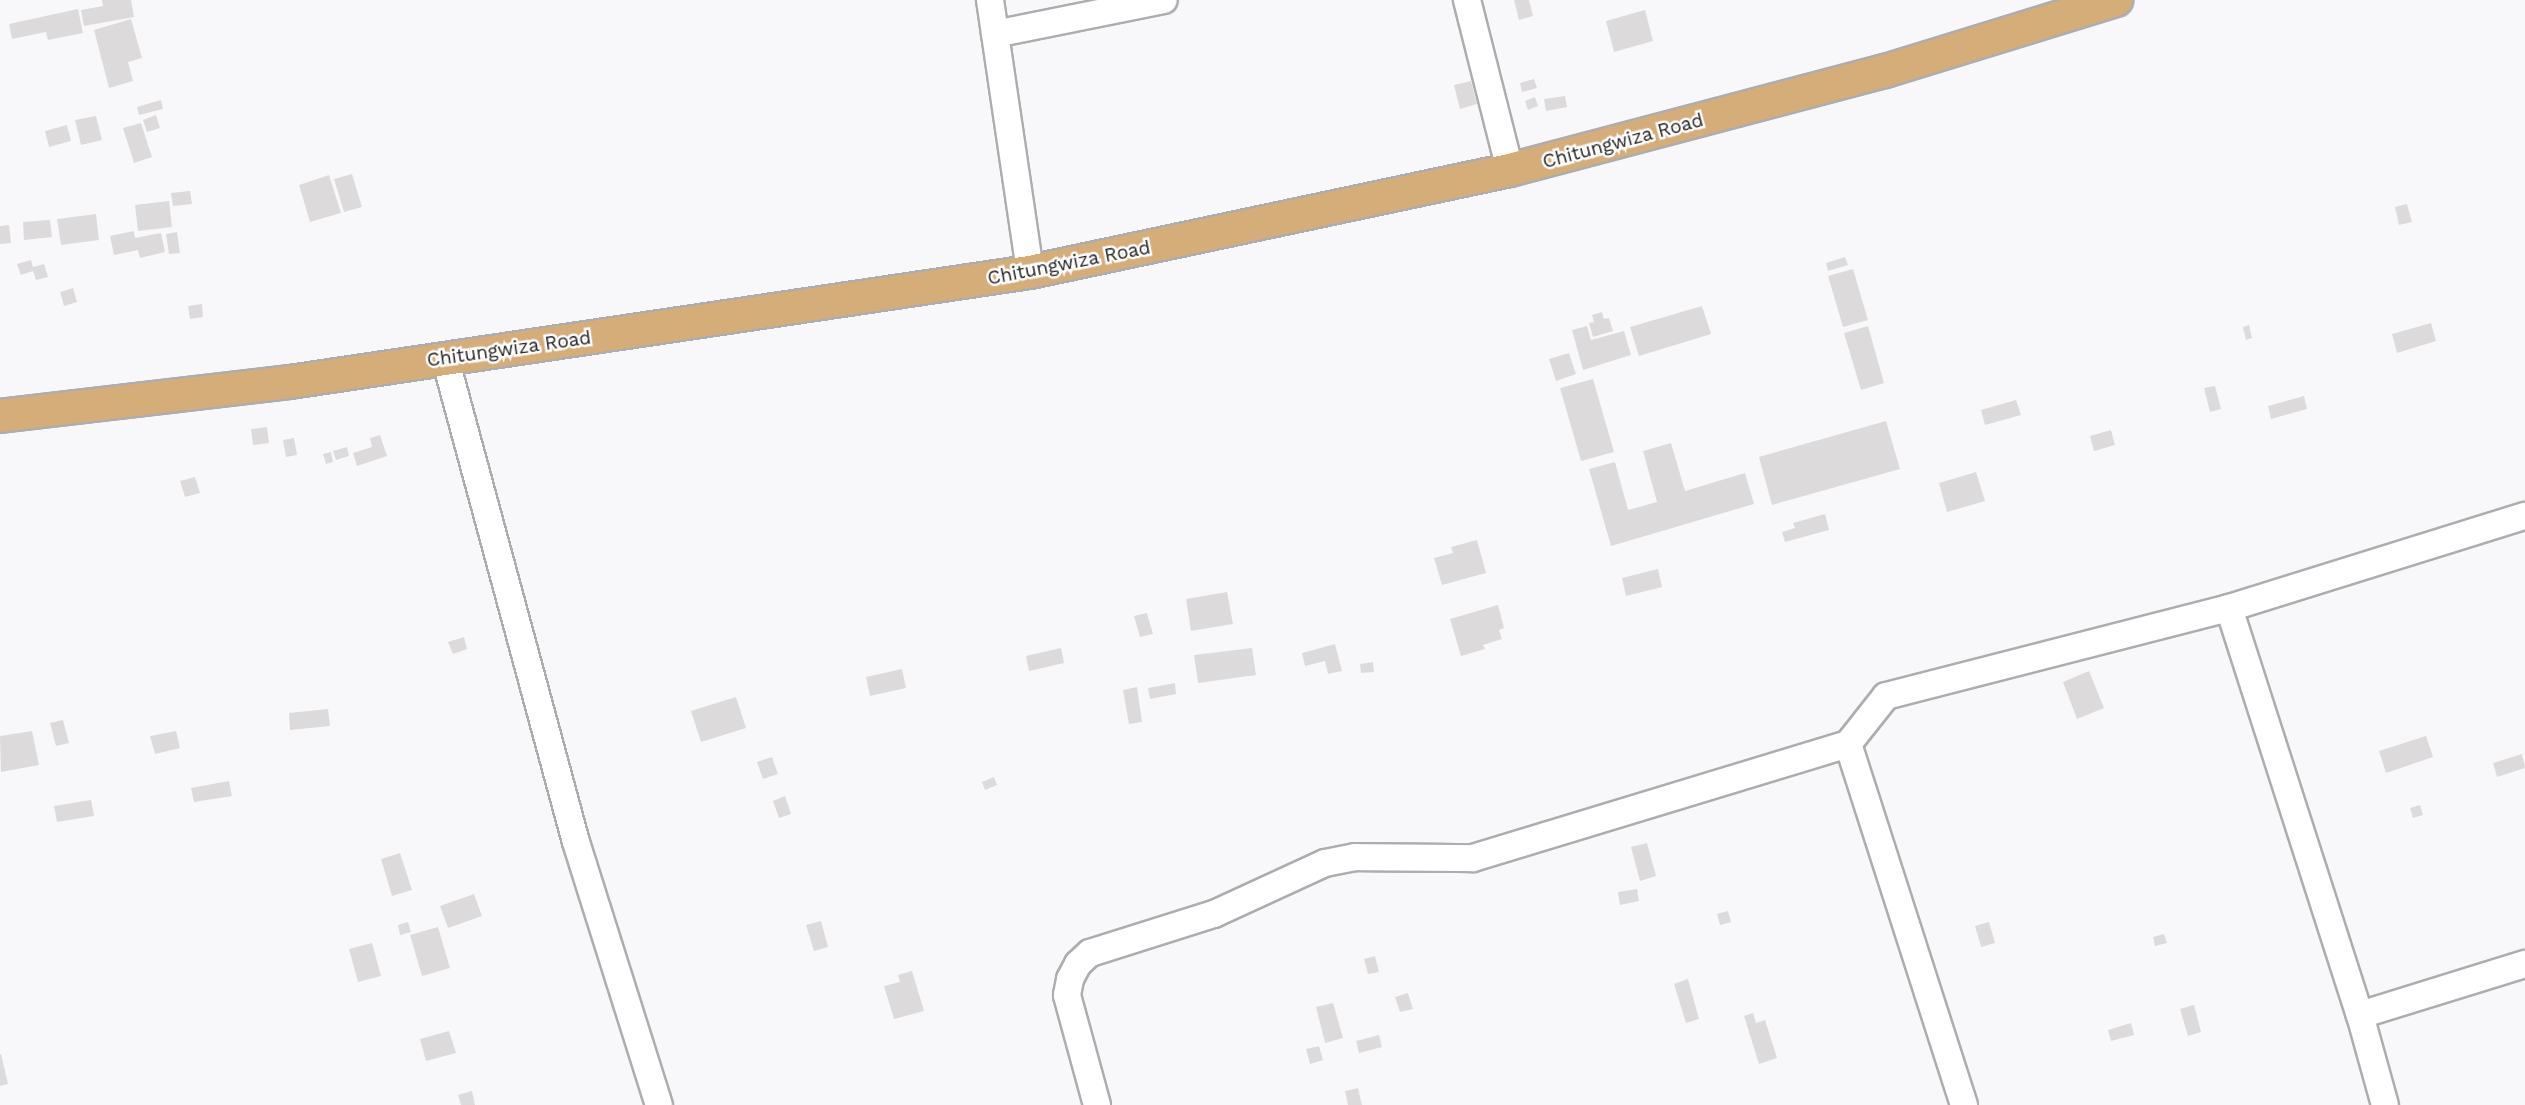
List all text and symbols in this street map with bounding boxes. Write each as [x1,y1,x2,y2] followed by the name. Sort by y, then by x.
[1540,109,1706,173] street label: Chitungwiza Road
[985,236,1153,290] street label: Chitungwiza Road
[425,326,593,372] street label: Chitungwiza Road

